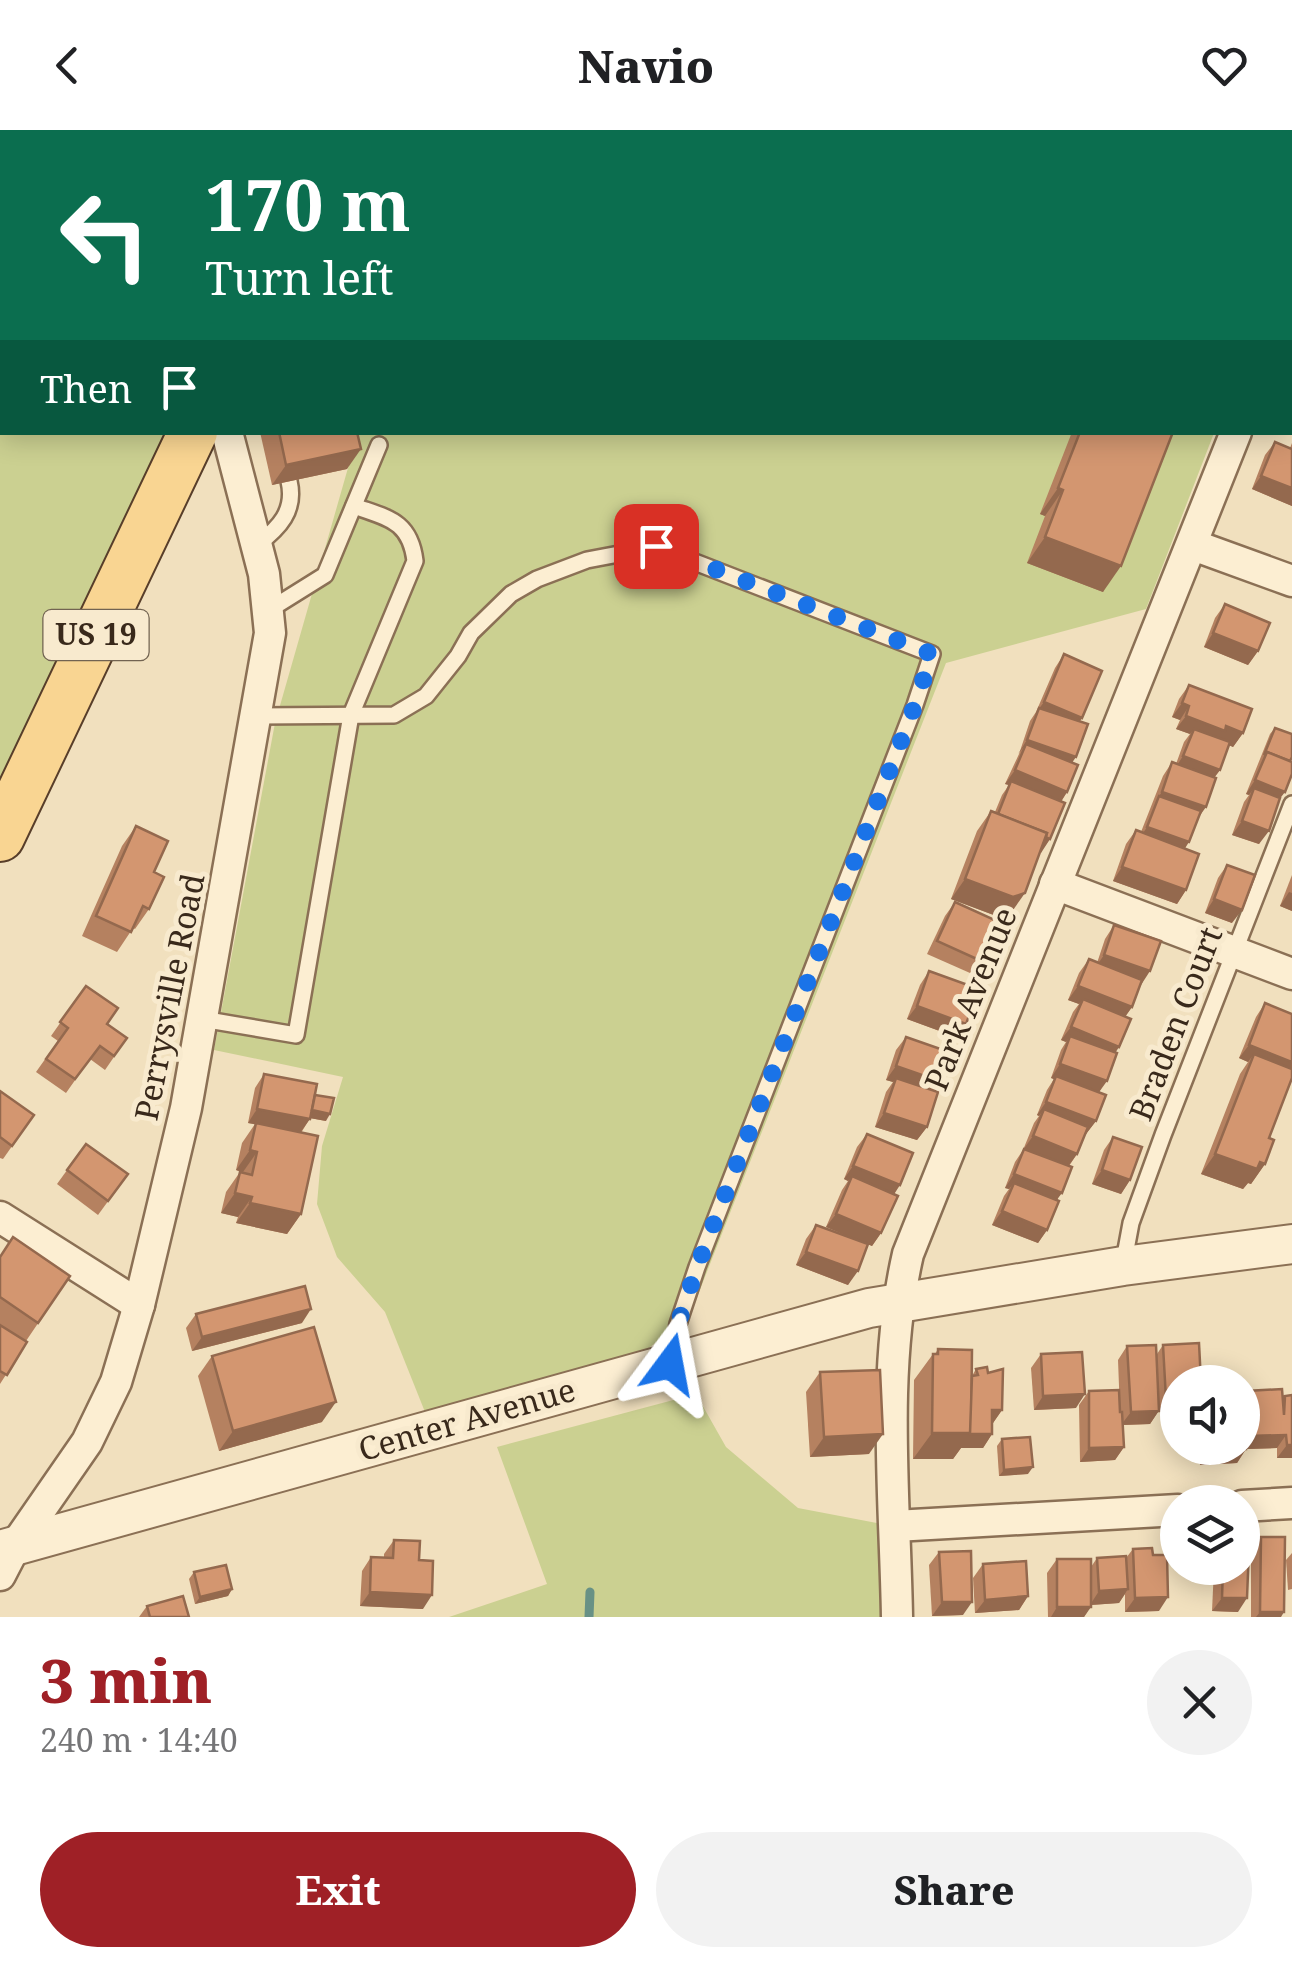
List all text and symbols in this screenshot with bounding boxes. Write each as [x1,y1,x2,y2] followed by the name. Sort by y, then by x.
[578,35,714,96] text: Navio
[40,38,95,93] icon: back
[1197,38,1252,93] icon: heart
[205,156,411,252] text: 170 m
[40,170,170,300] icon: left
[205,247,394,308] text: Turn left
[152,360,207,415] icon: arrive
[40,362,132,414] text: Then
[614,504,699,589] pin
[629,519,684,574] icon: arrive
[44,610,148,660] road number: US 19
[124,869,214,1124] street label: Perrysville Road
[913,901,1026,1096] street label: Park Avenue
[1118,921,1231,1126] street label: Braden Court
[618,1312,722,1416] position arrow
[1160,1365,1260,1585] map controls
[1160,1365,1260,1465] button: sound
[353,1367,580,1470] street label: Center Avenue
[1160,1485,1260,1585] button: layers
[40,1639,212,1721] text: 3 min
[1147,1650,1252,1755] button: close
[40,1718,238,1761] text: 240 m · 14:40
[40,1832,636,1947] button: Exit
[656,1832,1252,1947] button: Share

